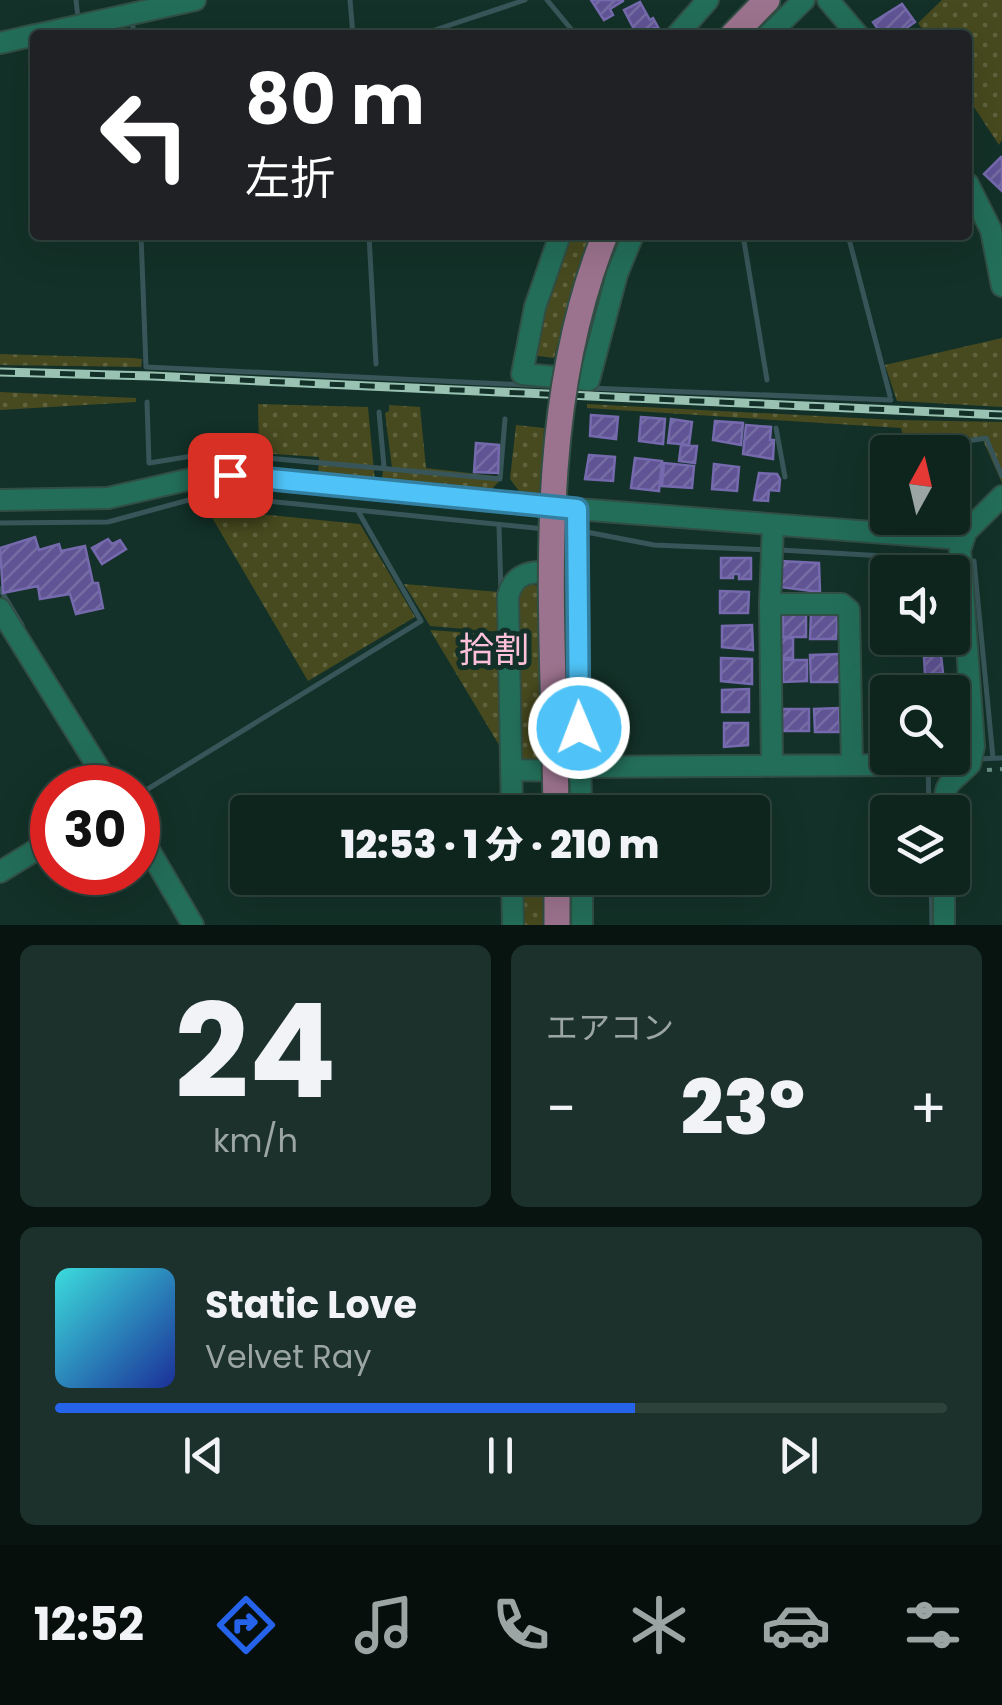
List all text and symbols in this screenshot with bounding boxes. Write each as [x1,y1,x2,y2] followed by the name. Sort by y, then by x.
[245,50,425,149] text: 80 m
[80,70,210,200] icon: left
[245,147,335,210] text: 左折
[188,433,273,518] pin
[870,435,970,535] north arrow
[870,435,970,895] map controls
[203,448,258,503] icon: arrive
[870,555,970,655] button: sound
[459,625,529,674] district label: 拾割
[870,675,970,775] button: search
[527,676,631,780] position arrow
[30,765,160,895] speed limit sign: 30
[870,795,970,895] button: layers
[341,818,659,871] text: 12:53 · 1 分 · 210 m
[174,960,337,1143] text: 24
[546,1005,674,1050] text: エアコン
[681,1055,805,1160] text: 23°
[546,1070,576,1147] text: −
[909,1070,947,1147] text: +
[213,1118,298,1163] text: km/h
[205,1278,417,1331] text: Static Love
[205,1334,371,1379] text: Velvet Ray
[176,1428,231,1483] icon: previous
[473,1428,528,1483] icon: pause
[771,1428,826,1483] icon: next
[211,1590,281,1660] icon: directions
[349,1590,419,1660] icon: music
[486,1590,556,1660] icon: phone
[624,1590,694,1660] icon: climate
[761,1590,831,1660] icon: car
[898,1590,968,1660] icon: filters
[34,1593,144,1656] text: 12:52

